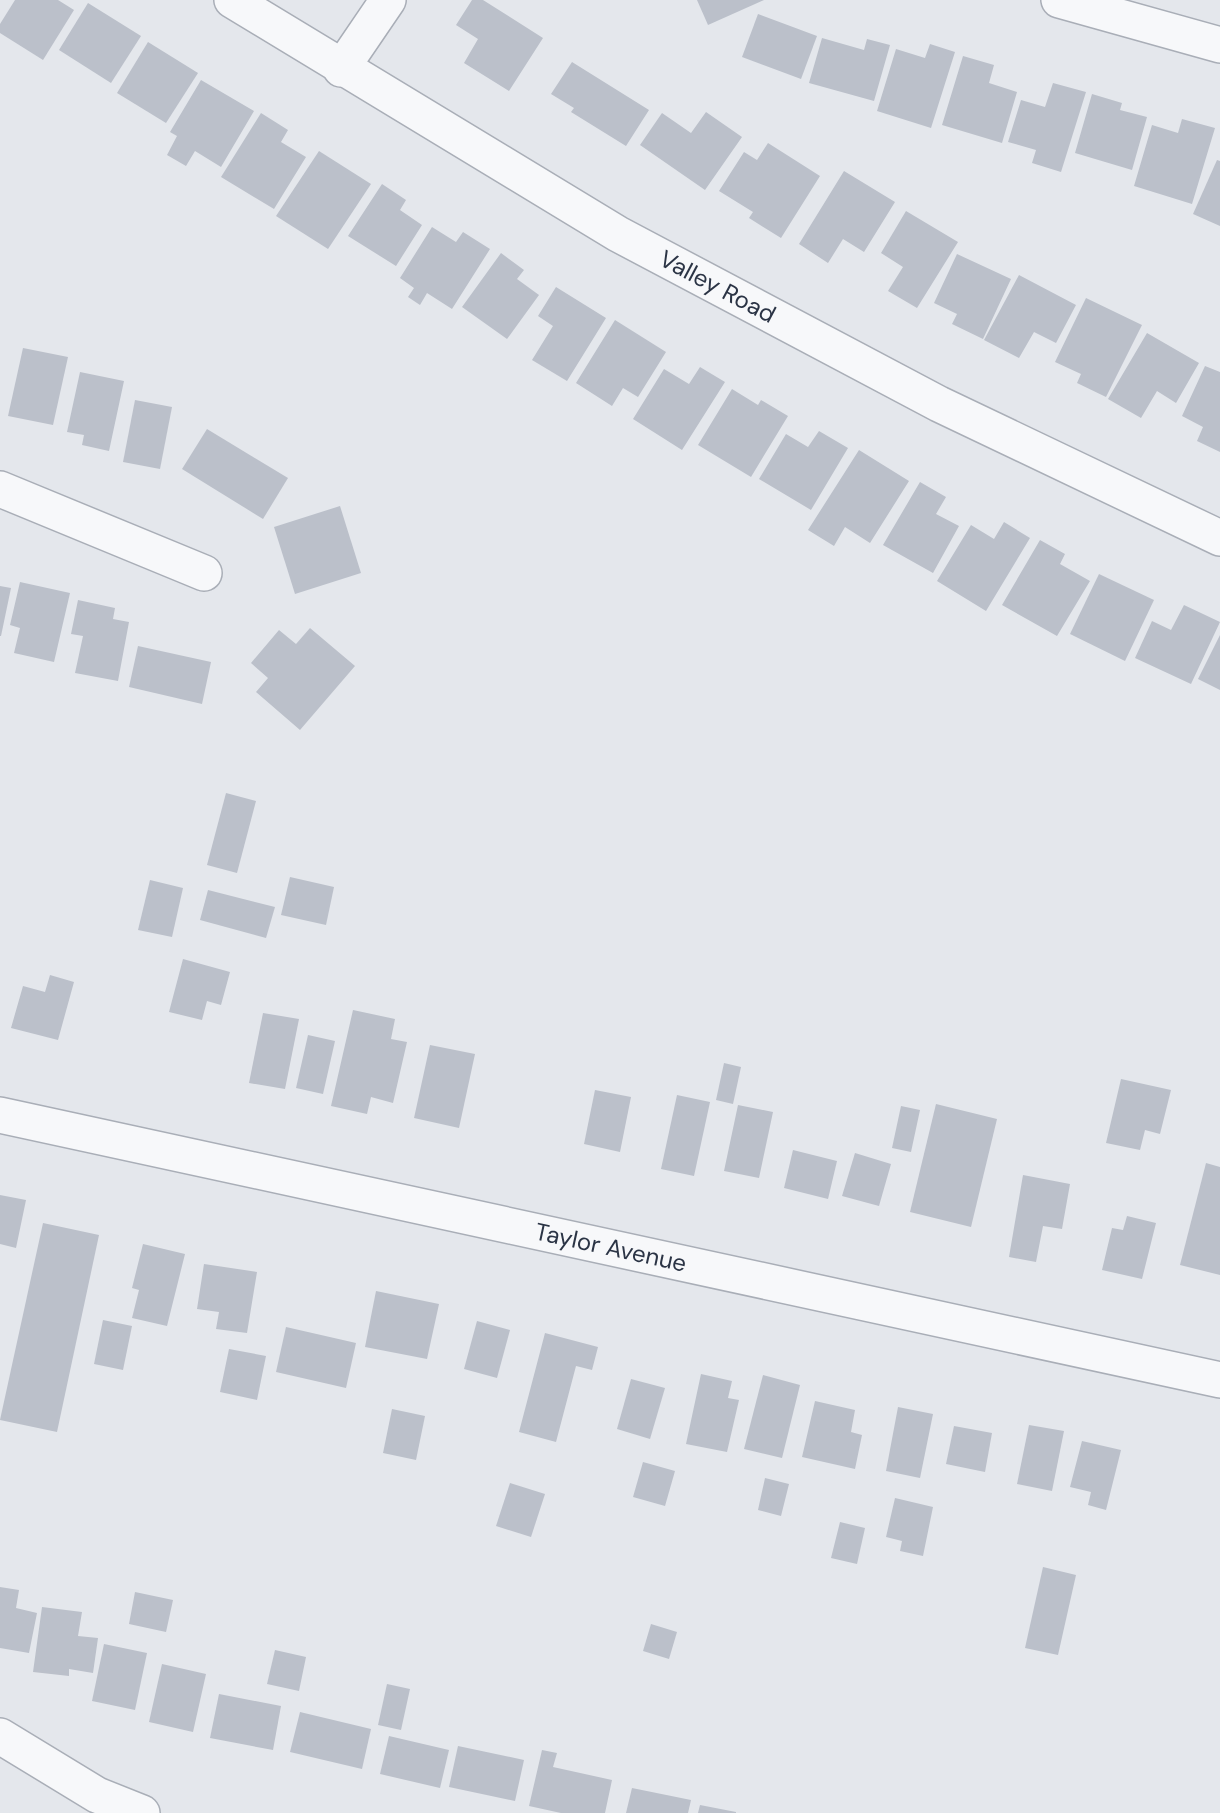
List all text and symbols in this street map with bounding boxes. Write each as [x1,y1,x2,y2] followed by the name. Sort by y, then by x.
[654,243,781,330] street label: Valley Road
[532,1216,690,1279] street label: Taylor Avenue

